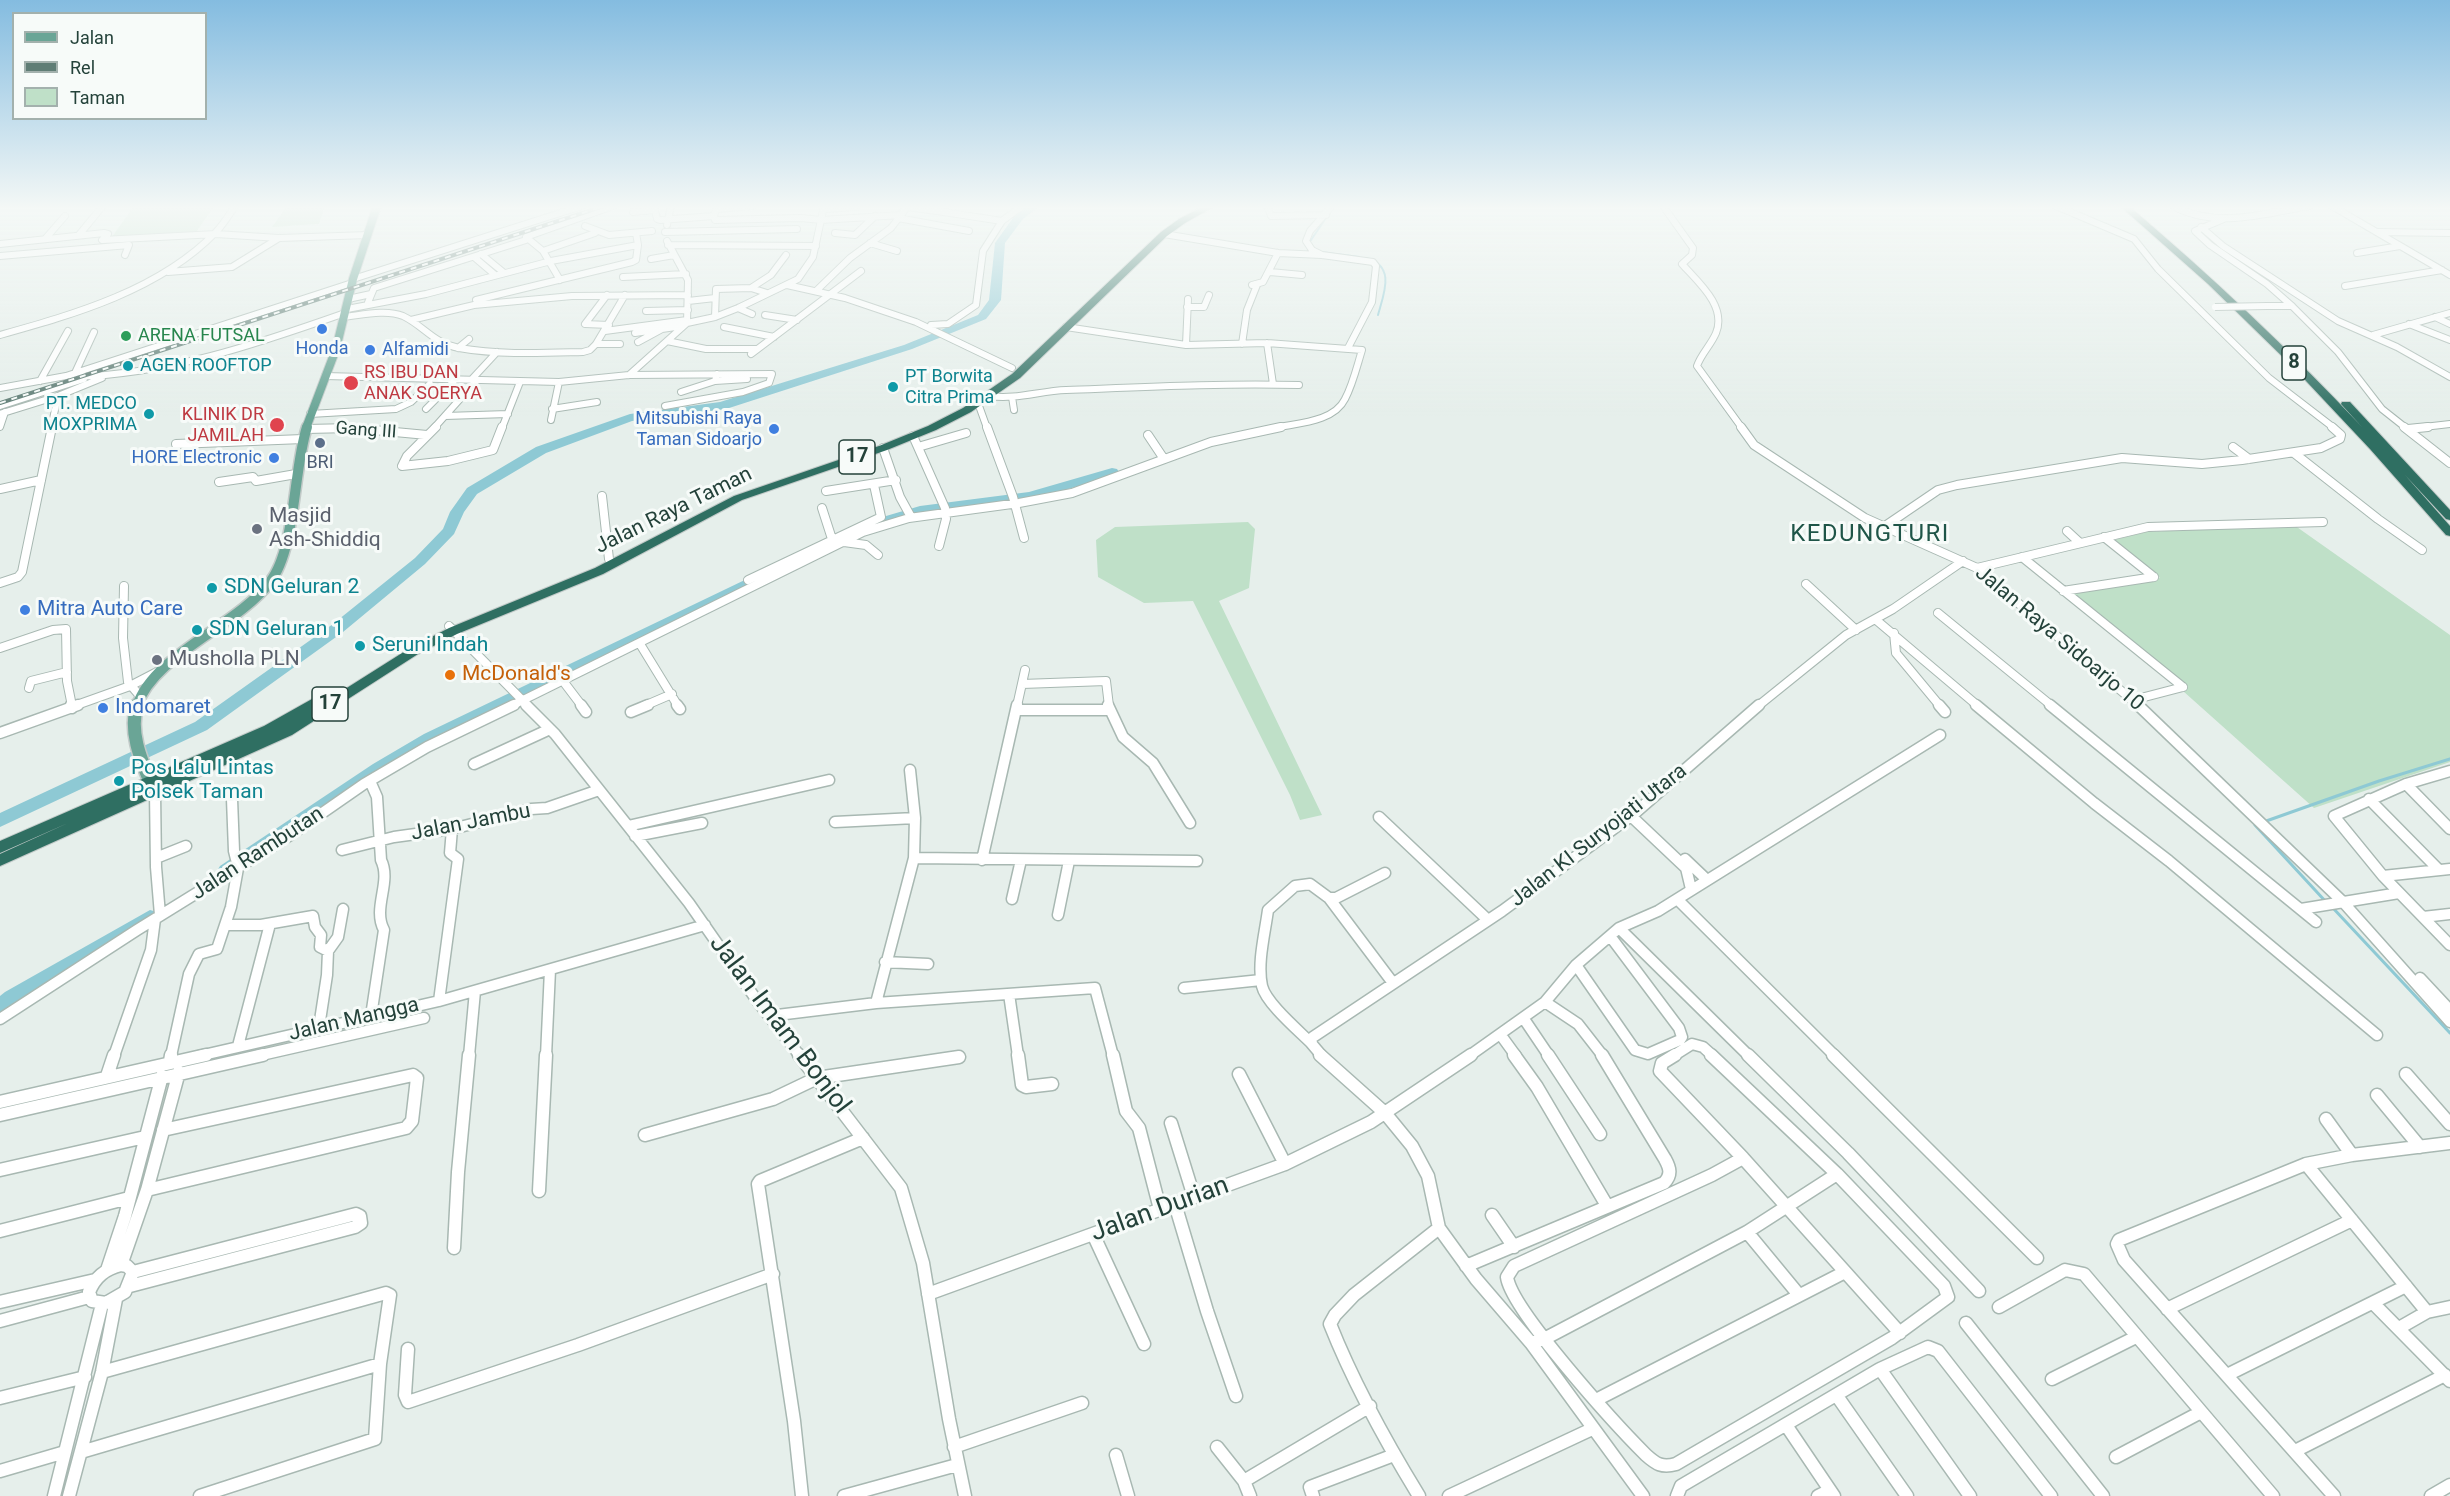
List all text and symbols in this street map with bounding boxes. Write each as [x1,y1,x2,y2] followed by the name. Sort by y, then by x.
[12,12,207,120] legend
[70,27,114,48] text: Jalan
[70,57,95,78] text: Rel
[70,87,125,108] text: Taman
[315,322,329,336] marker: Honda
[138,325,265,347] place label: ARENA FUTSAL
[119,329,133,343] marker: ARENA FUTSAL
[296,338,348,360] place label: Honda
[382,339,449,361] place label: Alfamidi
[363,343,377,357] marker: Alfamidi
[2282,346,2306,380] road number: 8
[140,355,272,377] place label: AGEN ROOFTOP
[121,359,135,373] marker: AGEN ROOFTOP
[364,362,482,404] place label: RS IBU DAN ANAK SOERYA
[905,366,994,409] place label: PT Borwita Citra Prima
[342,374,360,392] marker: RS IBU DAN ANAK SOERYA
[886,380,900,394] marker: PT Borwita Citra Prima
[43,393,137,436] place label: PT. MEDCO MOXPRIMA
[182,404,264,446] place label: KLINIK DR JAMILAH
[142,407,156,421] marker: PT. MEDCO MOXPRIMA
[635,408,762,450] place label: Mitsubishi Raya Taman Sidoarjo
[268,416,286,434] marker: KLINIK DR JAMILAH
[335,418,397,444] street label: Gang III
[767,422,781,436] marker: Mitsubishi Raya Taman Sidoarjo
[313,436,327,450] marker: BRI
[839,440,875,474] road number: 17
[132,447,262,469] place label: HORE Electronic
[267,451,281,465] marker: HORE Electronic
[306,452,334,474] place label: BRI
[592,462,756,560] street label: Jalan Raya Taman
[269,504,381,554] place label: Masjid Ash-Shiddiq
[1790,521,1950,549] district label: KEDUNGTURI
[250,522,264,536] marker: Masjid Ash-Shiddiq
[1969,561,2149,717] street label: Jalan Raya Sidoarjo 10
[224,575,359,601] place label: SDN Geluran 2
[205,581,219,595] marker: SDN Geluran 2
[37,597,183,623] place label: Mitra Auto Care
[18,603,32,617] marker: Mitra Auto Care
[209,617,344,643] place label: SDN Geluran 1
[190,623,204,637] marker: SDN Geluran 1
[372,633,488,659] place label: Seruni Indah
[353,639,367,653] marker: Seruni Indah
[169,647,300,673] place label: Musholla PLN
[150,653,164,667] marker: Musholla PLN
[462,662,571,688] place label: McDonald's
[443,668,457,682] marker: McDonald's
[312,687,348,721] road number: 17
[115,695,211,721] place label: Indomaret
[96,701,110,715] marker: Indomaret
[131,756,274,806] place label: Pos Lalu Lintas Polsek Taman
[1506,759,1692,913] street label: Jalan KI Suryojati Utara
[112,774,126,788] marker: Pos Lalu Lintas Polsek Taman
[409,799,533,847] street label: Jalan Jambu
[187,802,329,906] street label: Jalan Rambutan
[702,929,856,1121] street label: Jalan Imam Bonjol
[287,993,421,1047] street label: Jalan Mangga
[1087,1171,1233,1249] street label: Jalan Durian

